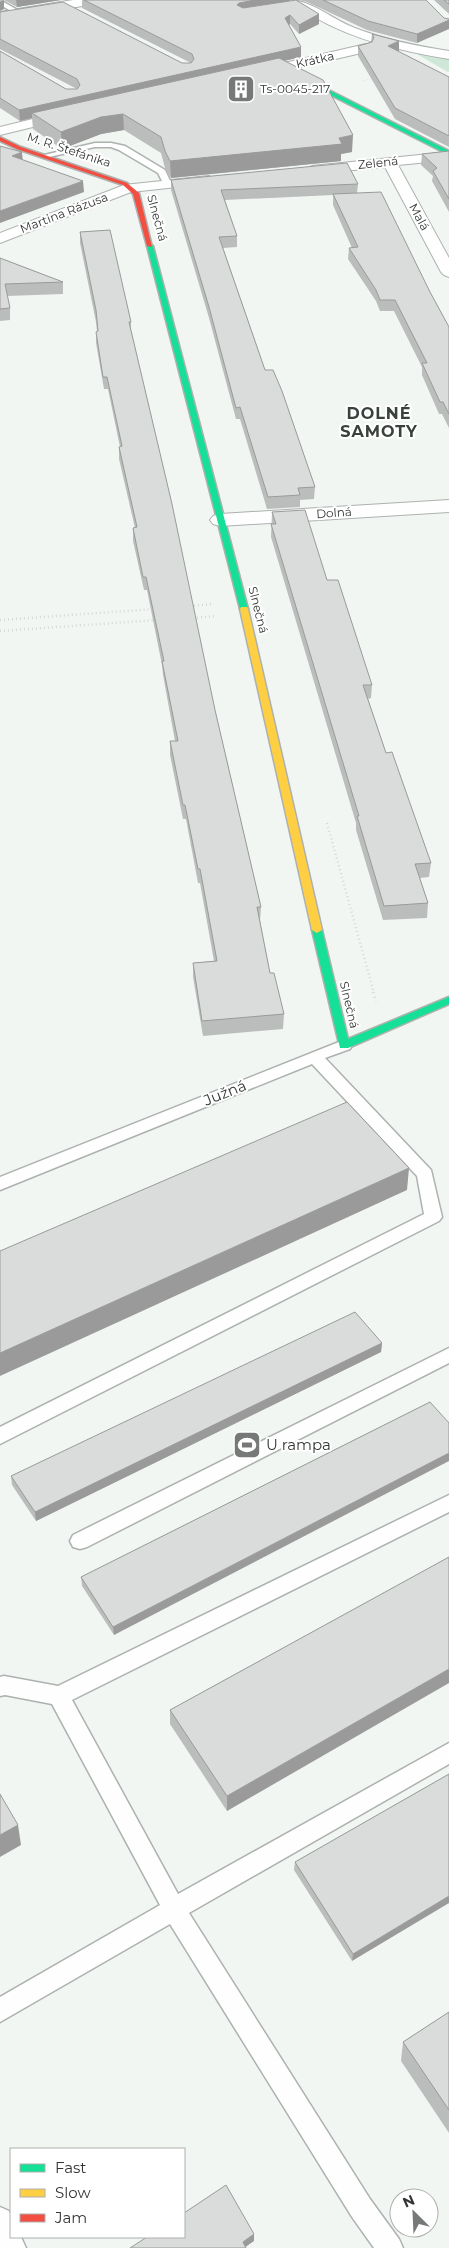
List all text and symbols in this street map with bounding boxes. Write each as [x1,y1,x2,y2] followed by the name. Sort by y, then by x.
[294,48,335,71] street label: Krátka
[226,74,256,104] building icon: Ts-0045-217
[260,81,330,96] place label: Ts-0045-217
[25,129,113,170] street label: M. R. Štefánika
[357,153,399,172] street label: Zelená
[18,189,110,236] street label: Martina Rázusa
[144,193,171,243] street label: Slnečná
[406,201,433,233] street label: Malá
[340,404,418,441] district label: DOLNÉ SAMOTY
[316,504,352,521] street label: Dolná
[245,585,272,635] street label: Slnečná
[337,980,362,1030] street label: Slnečná
[200,1075,249,1110] street label: Južná
[232,1430,262,1460] sports icon: U rampa
[266,1435,331,1454] place label: U rampa
[10,2148,185,2238] legend
[55,2158,86,2177] text: Fast
[55,2183,91,2202] text: Slow
[389,2188,439,2238] north arrow
[400,2191,418,2212] text: N
[54,2208,87,2227] text: Jam

